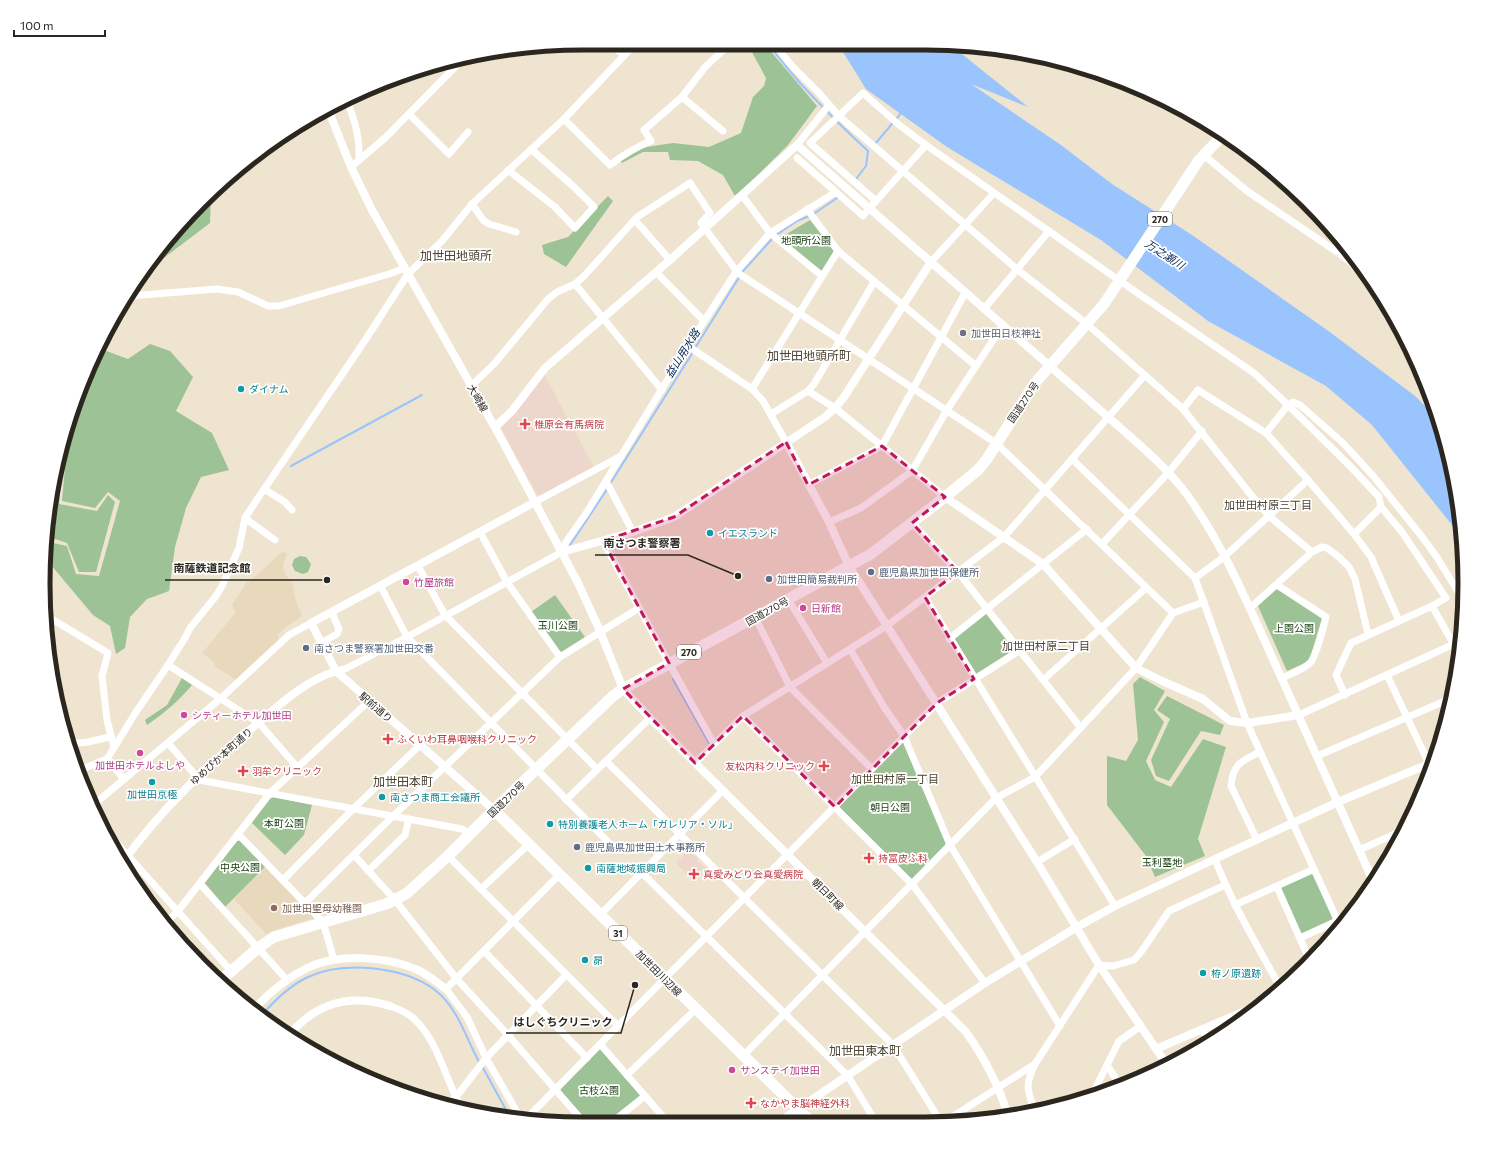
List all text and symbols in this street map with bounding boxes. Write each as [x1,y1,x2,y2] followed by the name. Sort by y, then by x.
[14,12,105,38] scale bar
[20,18,54,32] text: 100 m
[1148,212,1172,226] road number: 270
[781,234,831,246] park label: 地頭所公園
[1143,237,1188,272] water label: 万之瀬川
[420,248,492,262] district label: 加世田地頭所
[662,325,703,380] water label: 益山用水路
[971,327,1041,339] place label: 加世田日枝神社
[958,328,968,338] marker: 加世田日枝神社
[767,348,851,362] district label: 加世田地頭所町
[1005,379,1041,425] street label: 国道270号
[465,382,491,414] street label: 大崎線
[249,383,289,395] place label: ダイナム
[236,384,246,394] marker: ダイナム
[519,418,531,430] marker: 椎原会有馬病院
[534,418,604,430] place label: 椎原会有馬病院
[1224,498,1312,511] district label: 加世田村原三丁目
[718,527,778,539] place label: イエスランド
[705,528,715,538] marker: イエスランド
[595,532,688,555] callout: 南さつま警察署
[604,536,681,549] text: 南さつま警察署
[165,557,258,580] callout: 南薩鉄道記念館
[174,561,251,574] text: 南薩鉄道記念館
[879,566,979,578] place label: 鹿児島県加世田保健所
[866,567,876,577] marker: 鹿児島県加世田保健所
[777,573,857,585] place label: 加世田簡易裁判所
[764,574,774,584] marker: 加世田簡易裁判所
[414,576,454,588] place label: 竹屋旅館
[401,577,411,587] marker: 竹屋旅館
[743,594,791,628] street label: 国道270号
[811,602,841,614] place label: 日新館
[798,603,808,613] marker: 日新館
[538,619,578,631] park label: 玉川公園
[1274,622,1314,634] park label: 上園公園
[1002,639,1090,652] district label: 加世田村原二丁目
[314,642,434,654] place label: 南さつま警察署加世田交番
[301,643,311,653] marker: 南さつま警察署加世田交番
[677,645,701,659] road number: 270
[357,689,395,725] street label: 駅前通り
[192,709,291,721] place label: シティーホテル加世田
[179,710,189,720] marker: シティーホテル加世田
[187,725,255,787] street label: ゆめぴか本町通り
[382,733,394,745] marker: ふくいわ耳鼻咽喉科クリニック
[397,733,537,745] place label: ふくいわ耳鼻咽喉科クリニック
[135,748,145,758] marker: 加世田ホテルよしや
[95,759,185,771] place label: 加世田ホテルよしや
[725,760,815,772] place label: 友松内科クリニック
[818,760,830,772] marker: 友松内科クリニック
[237,765,249,777] marker: 羽牟クリニック
[252,765,322,777] place label: 羽牟クリニック
[851,772,939,785] district label: 加世田村原一丁目
[373,774,433,788] district label: 加世田本町
[147,777,157,787] marker: 加世田京極
[485,778,527,820] street label: 国道270号
[127,788,177,800] place label: 加世田京極
[390,791,480,803] place label: 南さつま商工会議所
[377,792,387,802] marker: 南さつま商工会議所
[870,801,910,813] park label: 朝日公園
[264,817,304,829] park label: 本町公園
[558,818,738,830] place label: 特別養護老人ホーム「ガレリア・ソル」
[545,819,555,829] marker: 特別養護老人ホーム「ガレリア・ソル」
[585,841,705,853] place label: 鹿児島県加世田土木事務所
[572,842,582,852] marker: 鹿児島県加世田土木事務所
[863,852,875,864] marker: 持冨皮ふ科
[878,852,928,864] place label: 持冨皮ふ科
[1142,856,1183,868] park label: 玉利墓地
[220,861,260,873] park label: 中央公園
[596,862,666,874] place label: 南薩地域振興局
[583,863,593,873] marker: 南薩地域振興局
[688,868,700,880] marker: 真愛みどり会真愛病院
[703,868,803,880] place label: 真愛みどり会真愛病院
[810,876,846,912] street label: 朝日町線
[282,902,362,914] place label: 加世田聖母幼稚園
[269,903,279,913] marker: 加世田聖母幼稚園
[609,926,627,940] road number: 31
[634,948,684,998] street label: 加世田川辺線
[593,954,603,966] place label: 昴
[580,955,590,965] marker: 昴
[1211,967,1261,979] place label: 栫ノ原遺跡
[1198,968,1208,978] marker: 栫ノ原遺跡
[506,1010,621,1033] callout: はしぐちクリニック
[514,1015,613,1028] text: はしぐちクリニック
[829,1043,901,1057] district label: 加世田東本町
[740,1064,820,1076] place label: サンステイ加世田
[727,1065,737,1075] marker: サンステイ加世田
[579,1084,619,1096] park label: 古枝公園
[745,1097,757,1109] marker: なかやま脳神経外科
[760,1097,850,1109] place label: なかやま脳神経外科

